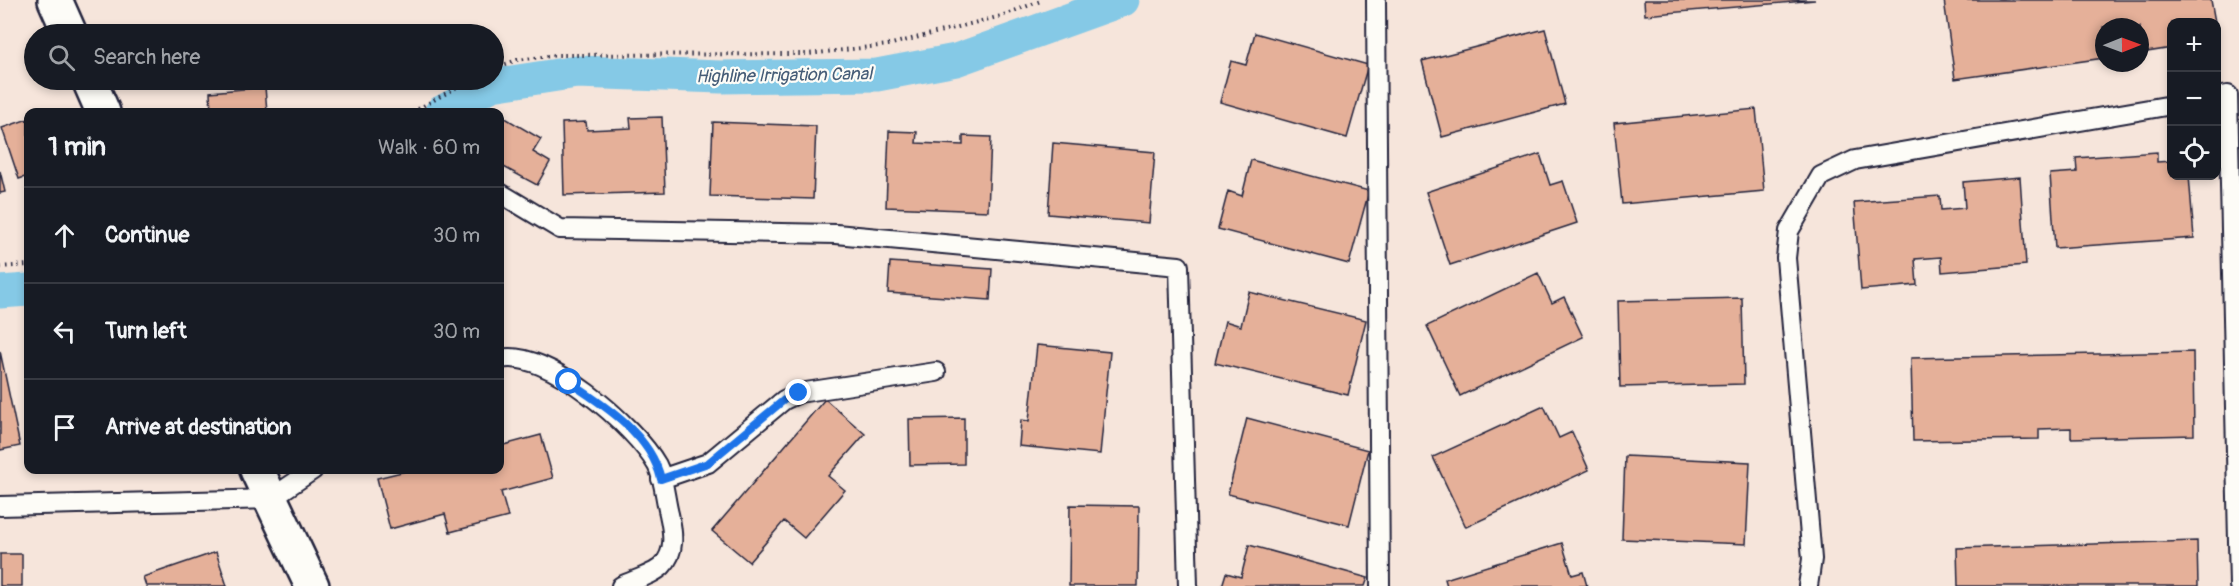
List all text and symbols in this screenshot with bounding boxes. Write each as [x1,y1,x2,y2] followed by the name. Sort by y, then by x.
[2095,18,2149,72] north arrow
[2167,18,2221,180] map controls
[2167,18,2221,72] button: +
[24,24,504,90] search box
[45,41,78,74] icon: search
[93,43,200,71] text: Search here
[696,62,874,89] water label: Highline Irrigation Canal
[2167,72,2221,126] button: −
[2167,126,2221,180] button: locate
[48,131,106,163] text: 1 min
[378,135,480,160] text: Walk · 60 m
[48,219,81,252] icon: ahead
[105,221,189,249] text: Continue
[433,223,480,248] text: 30 m
[48,315,81,348] icon: left
[105,317,187,345] text: Turn left
[433,319,480,344] text: 30 m
[555,368,581,394] route start
[785,379,811,405] route end
[48,411,81,444] icon: arrive
[105,413,291,441] text: Arrive at destination

